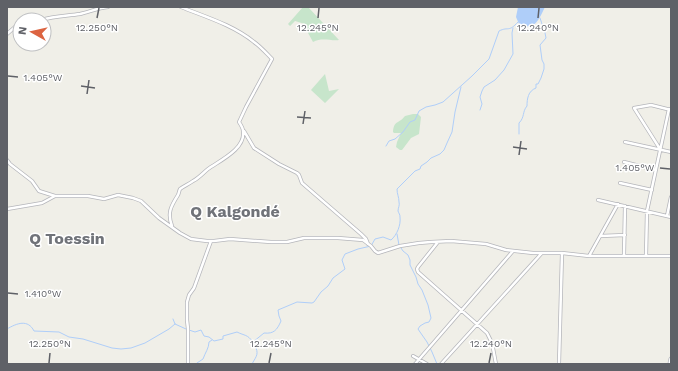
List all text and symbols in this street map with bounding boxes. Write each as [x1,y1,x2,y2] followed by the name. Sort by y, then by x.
[12,12,52,52] north arrow
[76,22,118,33] text: 12.250°N
[297,22,339,33] text: 12.245°N
[517,22,559,33] text: 12.240°N
[16,26,30,36] text: N
[24,72,63,83] text: 1.405°W
[616,162,655,173] text: 1.405°W
[190,202,280,221] district label: Q Kalgondé
[29,229,105,248] district label: Q Toessin
[25,288,62,299] text: 1.410°W
[29,338,71,349] text: 12.250°N
[250,338,292,349] text: 12.245°N
[470,338,512,349] text: 12.240°N

